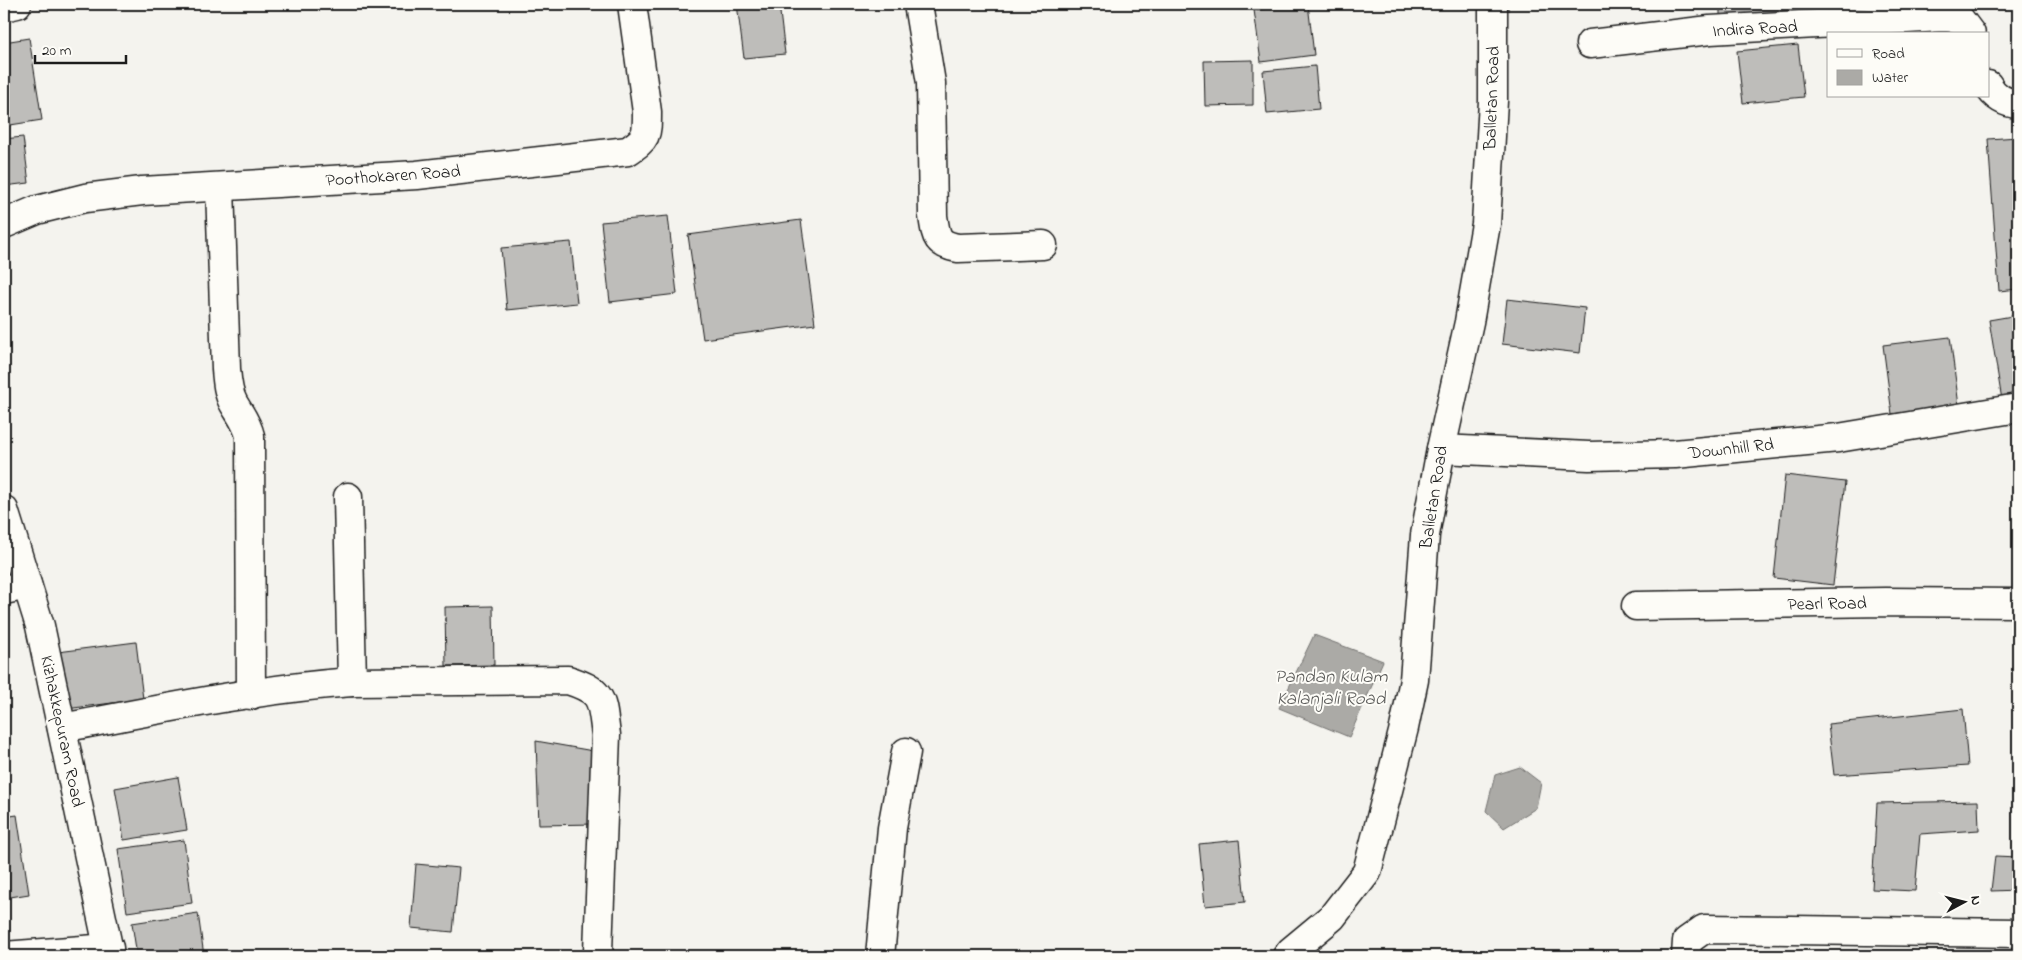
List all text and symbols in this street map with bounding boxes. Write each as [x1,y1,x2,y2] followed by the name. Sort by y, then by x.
[1712,15,1798,45] street label: Indira Road
[35,32,126,64] scale bar
[1827,32,1990,98] legend
[42,40,72,62] text: 20 m
[1872,43,1905,65] text: Road
[1478,46,1508,152] street label: Balletan Road
[1872,67,1908,89] text: Water
[325,159,462,195] street label: Poothokaren Road
[1686,433,1775,467] street label: Downhill Rd
[1414,444,1456,552] street label: Balletan Road
[1787,591,1867,619] street label: Pearl Road
[32,653,90,810] street label: Kizhakkepuram Road
[1275,664,1388,713] water label: Pandan Kulam Kalanjali Road
[1940,878,1990,928] north arrow
[1964,895,1986,907] text: N

